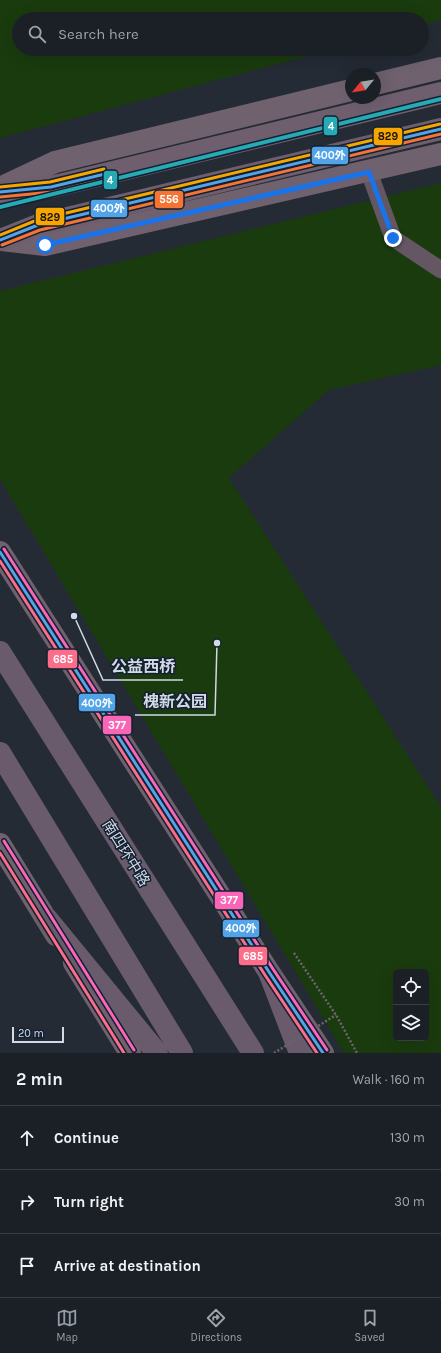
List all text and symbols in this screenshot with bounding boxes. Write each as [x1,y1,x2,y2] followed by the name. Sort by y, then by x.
[12,12,429,56] search box
[26,23,48,45] icon: search
[58,25,139,43] text: Search here
[345,68,381,104] north arrow
[323,116,338,136] line badge: 4
[328,120,335,133] text: 4
[373,127,403,146] line badge: 829
[378,130,399,143] text: 829
[311,146,349,165] line badge: 400外
[314,149,346,162] text: 400外
[103,170,118,190] line badge: 4
[107,174,114,187] text: 4
[154,190,184,209] line badge: 556
[159,193,179,206] text: 556
[90,199,128,218] line badge: 400外
[93,202,125,215] text: 400外
[35,207,65,226] line badge: 829
[40,211,61,224] text: 829
[384,229,402,247] route end
[36,236,54,254] route start
[47,649,78,669] line badge: 685
[103,652,183,680] callout: 公益西桥
[53,653,73,666] text: 685
[111,657,176,676] text: 公益西桥
[135,687,215,715] callout: 槐新公园
[143,692,207,711] text: 槐新公园
[78,693,116,712] line badge: 400外
[81,697,113,710] text: 400外
[102,715,132,735] line badge: 377
[108,719,126,732] text: 377
[98,816,154,890] street label: 南四环中路
[214,891,244,910] line badge: 377
[220,894,238,907] text: 377
[222,919,260,938] line badge: 400外
[225,922,257,935] text: 400外
[238,946,268,966] line badge: 685
[243,950,263,963] text: 685
[393,969,429,1041] map controls
[393,969,429,1005] button: locate
[393,1005,429,1041] button: layers
[12,1025,64,1044] scale bar
[18,1027,44,1040] text: 20 m
[16,1069,63,1089] text: 2 min
[352,1072,425,1087] text: Walk · 160 m
[16,1127,38,1149] icon: ahead
[54,1129,119,1147] text: Continue
[390,1130,425,1145] text: 130 m
[16,1191,38,1213] icon: right
[54,1193,124,1211] text: Turn right
[394,1194,425,1209] text: 30 m
[16,1255,38,1277] icon: arrive
[54,1257,201,1275] text: Arrive at destination
[56,1307,78,1344] tab: Map
[190,1307,242,1344] tab: Directions
[354,1307,385,1344] tab: Saved

